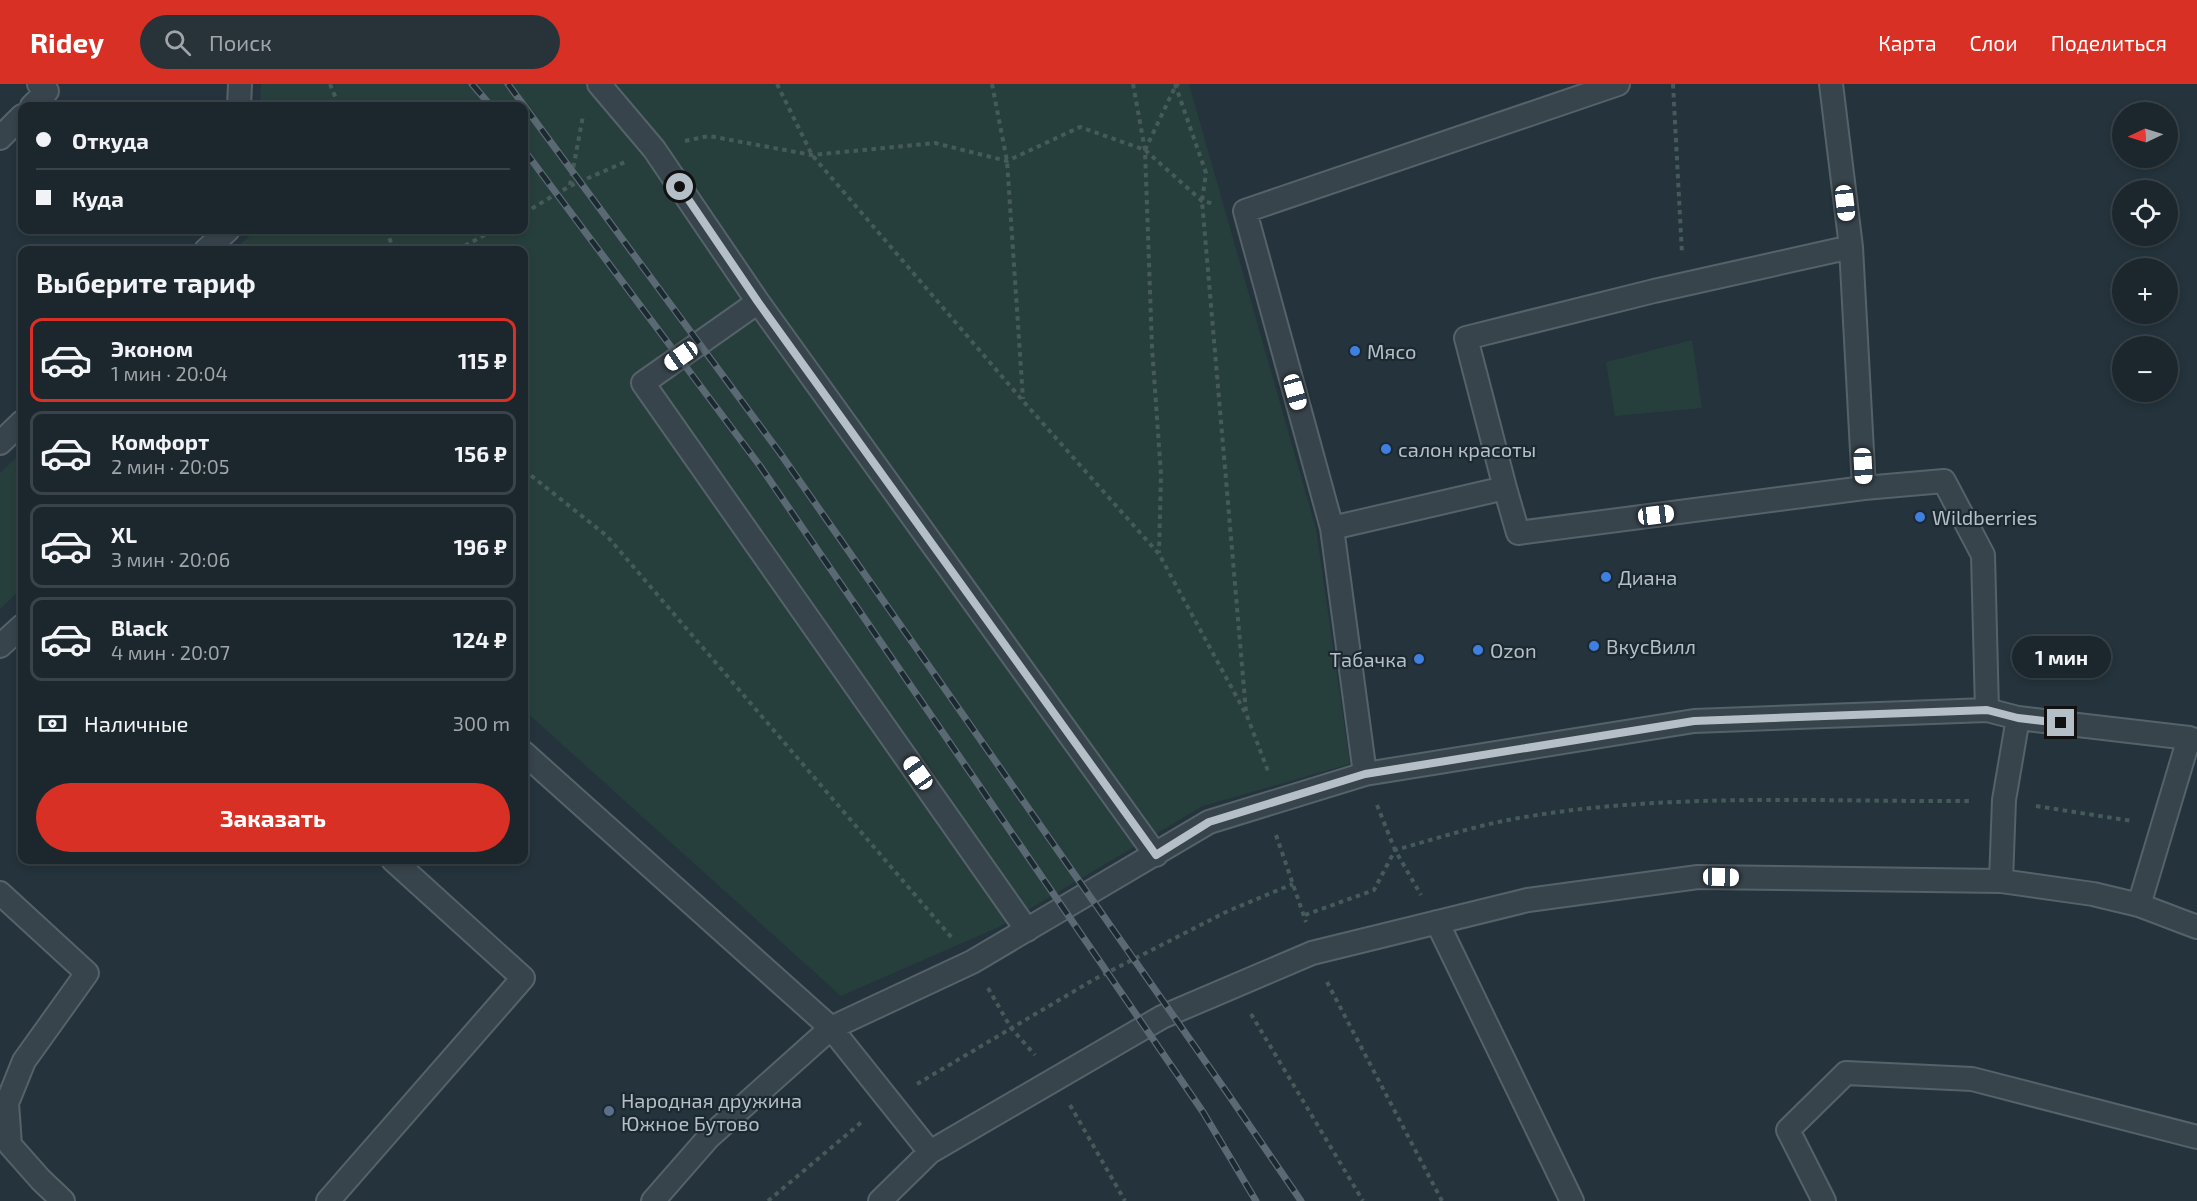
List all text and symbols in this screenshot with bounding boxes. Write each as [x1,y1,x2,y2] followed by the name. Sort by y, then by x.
[140,15,560,69] search box
[30,25,104,59] text: Ridey
[161,26,194,59] icon: search
[209,29,272,55] text: Поиск
[1878,30,1937,55] text: Карта
[1970,30,2018,55] text: Слои
[2051,30,2167,55] text: Поделиться
[2112,102,2178,168] north arrow
[2112,102,2178,402] map controls
[72,127,149,153] text: Откуда
[666,173,693,200] route start
[2112,180,2178,246] button: locate
[1834,184,1856,222] car
[72,185,124,211] text: Куда
[2112,258,2178,324] button: +
[36,266,256,298] text: Выберите тариф
[39,333,93,387] icon: car
[111,335,193,361] text: Эконом
[2112,336,2178,402] button: −
[661,338,701,374] car
[1367,339,1417,363] place label: Мясо
[1348,344,1362,358] marker: Мясо
[458,347,507,373] text: 115 ₽
[111,361,228,385] text: 1 мин · 20:04
[1281,372,1309,412] car
[39,426,93,480] icon: car
[111,428,209,454] text: Комфорт
[1398,437,1536,461] place label: салон красоты
[455,440,507,466] text: 156 ₽
[1379,442,1393,456] marker: салон красоты
[1853,448,1873,484] car
[111,454,229,478] text: 2 мин · 20:05
[1637,504,1675,526] car
[1932,505,2037,529] place label: Wildberries
[1913,510,1927,524] marker: Wildberries
[39,519,93,573] icon: car
[111,521,137,547] text: XL
[454,533,507,559] text: 196 ₽
[111,547,230,571] text: 3 мин · 20:06
[1618,565,1677,589] place label: Диана
[1599,570,1613,584] marker: Диана
[39,612,93,666] icon: car
[111,614,168,640] text: Black
[453,626,507,652] text: 124 ₽
[1606,634,1696,659] place label: ВкусВилл
[2012,636,2110,678] callout: 1 мин
[1490,638,1537,662] place label: Ozon
[1587,639,1601,653] marker: ВкусВилл
[111,640,230,664] text: 4 мин · 20:07
[1471,643,1485,657] marker: Ozon
[2035,645,2088,669] text: 1 мин
[1329,647,1407,671] place label: Табачка
[1412,652,1426,666] marker: Табачка
[36,707,69,740] icon: cash
[2047,709,2074,736] route end
[84,710,188,736] text: Наличные
[453,711,510,735] text: 300 m
[900,753,936,793] car
[36,783,510,852] button: Заказать
[1703,868,1739,886] car
[621,1088,802,1136] place label: Народная дружина Южное Бутово
[602,1104,616,1118] marker: Народная дружина Южное Бутово

